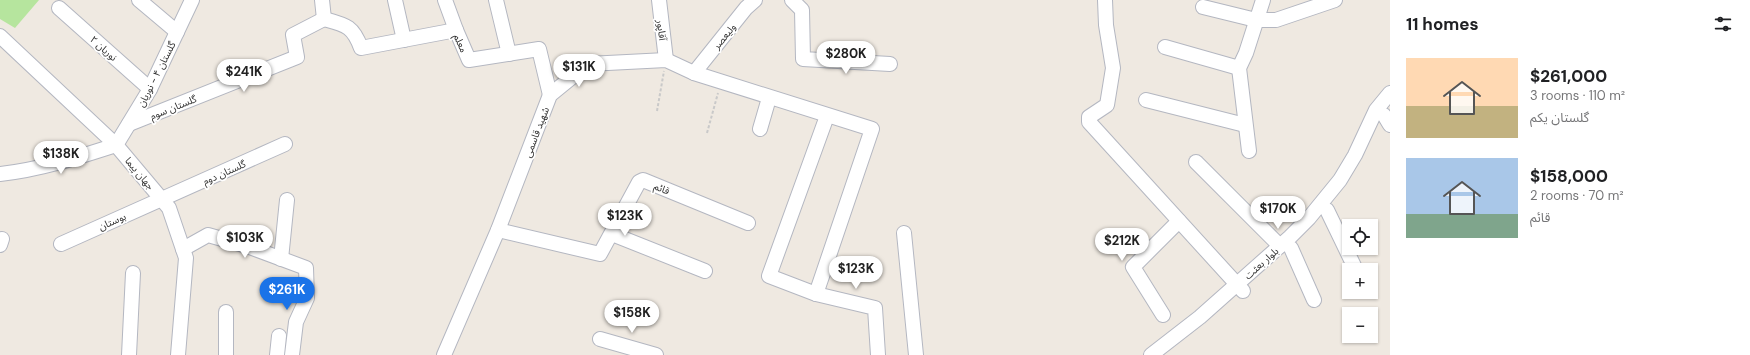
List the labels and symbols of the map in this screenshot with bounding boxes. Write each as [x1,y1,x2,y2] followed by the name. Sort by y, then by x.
[654,18,669,42] street label: آقاپور
[709,21,739,53] street label: ولیعصر
[450,32,470,55] street label: معلم
[87,33,120,64] street label: نوریان ۲
[134,39,179,109] street label: گلستان ۴ - نوریان
[818,41,874,75] pin: $280K
[551,54,607,88] pin: $131K
[216,59,272,93] pin: $241K
[148,92,200,125] street label: گلستان سوم
[521,105,552,159] street label: شهید قاسمی
[33,141,89,175] pin: $138K
[122,154,157,192] street label: جهان پیما
[201,157,249,190] street label: گلستان دوم
[652,179,672,199] street label: قائم
[1250,196,1306,230] pin: $170K
[597,203,653,237] pin: $123K
[96,210,128,233] street label: بوستان
[217,225,273,259] pin: $103K
[1094,228,1150,262] pin: $212K
[1241,244,1281,282] street label: بلوار بعثت
[828,256,884,290] pin: $123K
[259,277,315,311] pin: $261K
[604,300,660,334] pin: $158K

